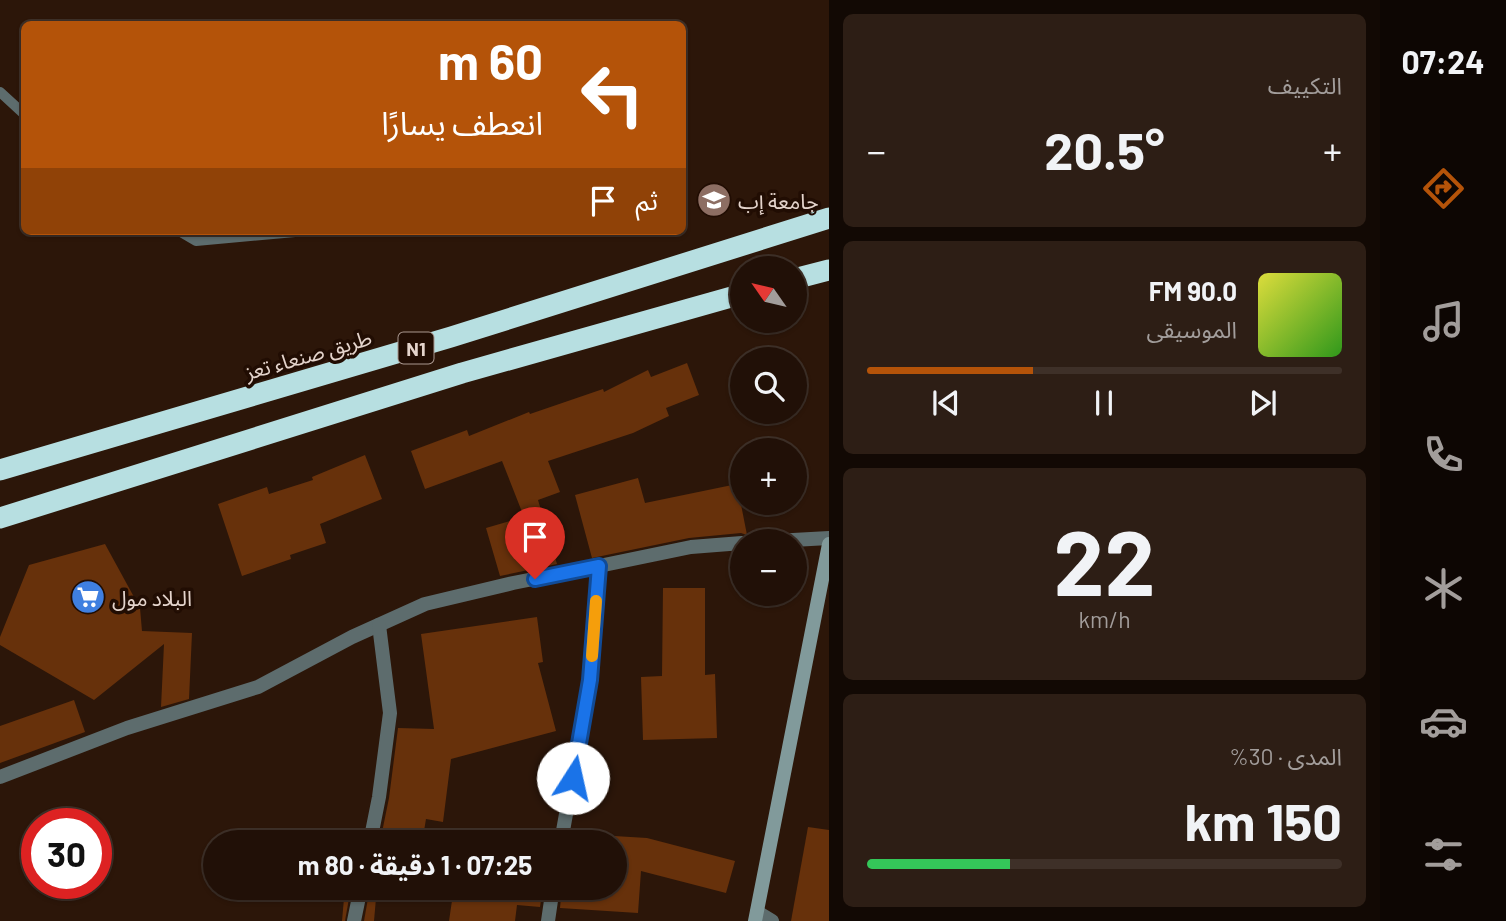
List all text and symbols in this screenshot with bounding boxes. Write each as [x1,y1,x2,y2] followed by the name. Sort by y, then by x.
[438,31,543,90] text: 60 m
[1401,42,1485,80] text: 07:24
[567,49,658,140] icon: left
[1268,71,1342,99] text: التكييف
[381,103,543,141] text: انعطف يسارًا
[1044,118,1165,180] text: 20.5°
[867,127,886,173] text: −
[1323,127,1342,173] text: +
[1419,164,1468,213] icon: directions
[695,181,733,219] school or university icon: جامعة إب
[584,182,622,220] icon: arrive
[636,184,658,215] text: ثم
[738,188,819,215] place label: جامعة إب
[730,256,807,332] north arrow
[730,256,807,606] map controls
[1149,275,1237,306] text: 90.0 FM
[1419,297,1468,346] icon: music
[1146,315,1237,343] text: الموسيقى
[241,324,375,386] street label: طريق صنعاء تعز
[398,332,434,364] road number: N1
[730,347,807,424] button: search
[927,384,965,422] icon: previous
[1085,384,1123,422] icon: pause
[1244,384,1282,422] icon: next
[1419,430,1468,479] icon: phone
[730,438,807,515] button: +
[1054,505,1155,614] text: 22
[505,507,565,579] pin
[516,518,554,556] icon: arrive
[730,529,807,606] button: −
[1419,564,1468,613] icon: climate
[69,578,107,616] supermarket icon: البلاد مول
[112,585,192,611] place label: البلاد مول
[1078,605,1131,633] text: km/h
[1419,697,1468,746] icon: car
[536,741,610,815] position arrow
[1229,742,1342,770] text: المدى · 30%
[1184,789,1342,851] text: 150 km
[21,808,112,899] speed limit sign: 30
[1419,830,1468,879] icon: filters
[298,849,532,880] text: 07:25 · 1 دقيقة · 80 m

